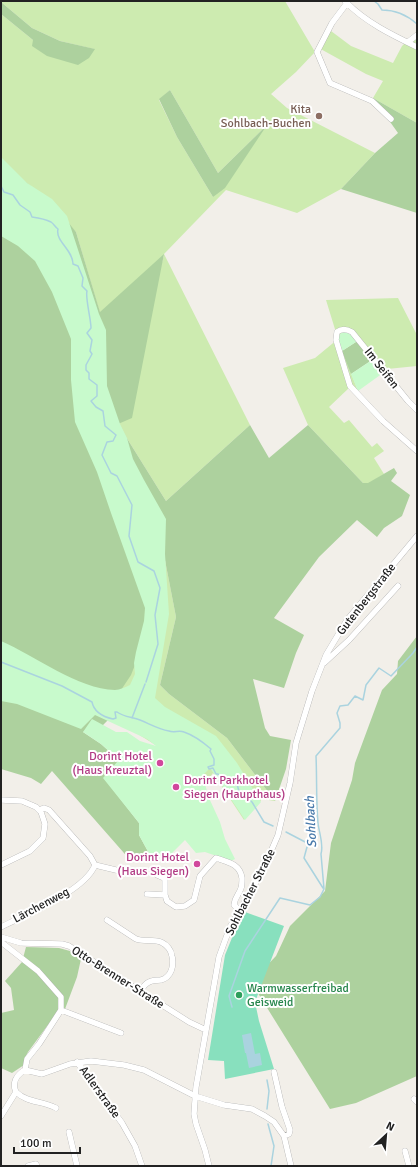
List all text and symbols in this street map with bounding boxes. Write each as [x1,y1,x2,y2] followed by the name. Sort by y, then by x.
[221,102,311,131] place label: Kita Sohlbach-Buchen
[314,111,324,121] marker: Kita Sohlbach-Buchen
[361,345,402,392] street label: Im Seifen
[334,560,399,638] street label: Gutenbergstraße
[72,749,152,778] place label: Dorint Hotel (Haus Kreuztal)
[155,758,165,768] marker: Dorint Hotel (Haus Kreuztal)
[184,773,285,802] place label: Dorint Parkhotel Siegen (Haupthaus)
[171,782,181,792] marker: Dorint Parkhotel Siegen (Haupthaus)
[302,795,320,848] water label: Sohlbach
[222,846,279,938] street label: Sohlbacher Straße
[118,850,189,879] place label: Dorint Hotel (Haus Siegen)
[192,859,202,869] marker: Dorint Hotel (Haus Siegen)
[10,884,72,927] street label: Lärchenweg
[69,943,167,1012] street label: Otto-Brenner-Straße
[247,981,349,1010] place label: Warmwasserfreibad Geisweid
[234,990,244,1000] marker: Warmwasserfreibad Geisweid
[76,1063,124,1121] street label: Adlerstraße
[366,1115,406,1155] north arrow
[384,1119,396,1134] text: N
[14,1129,80,1155] scale bar
[20,1136,52,1151] text: 100 m

